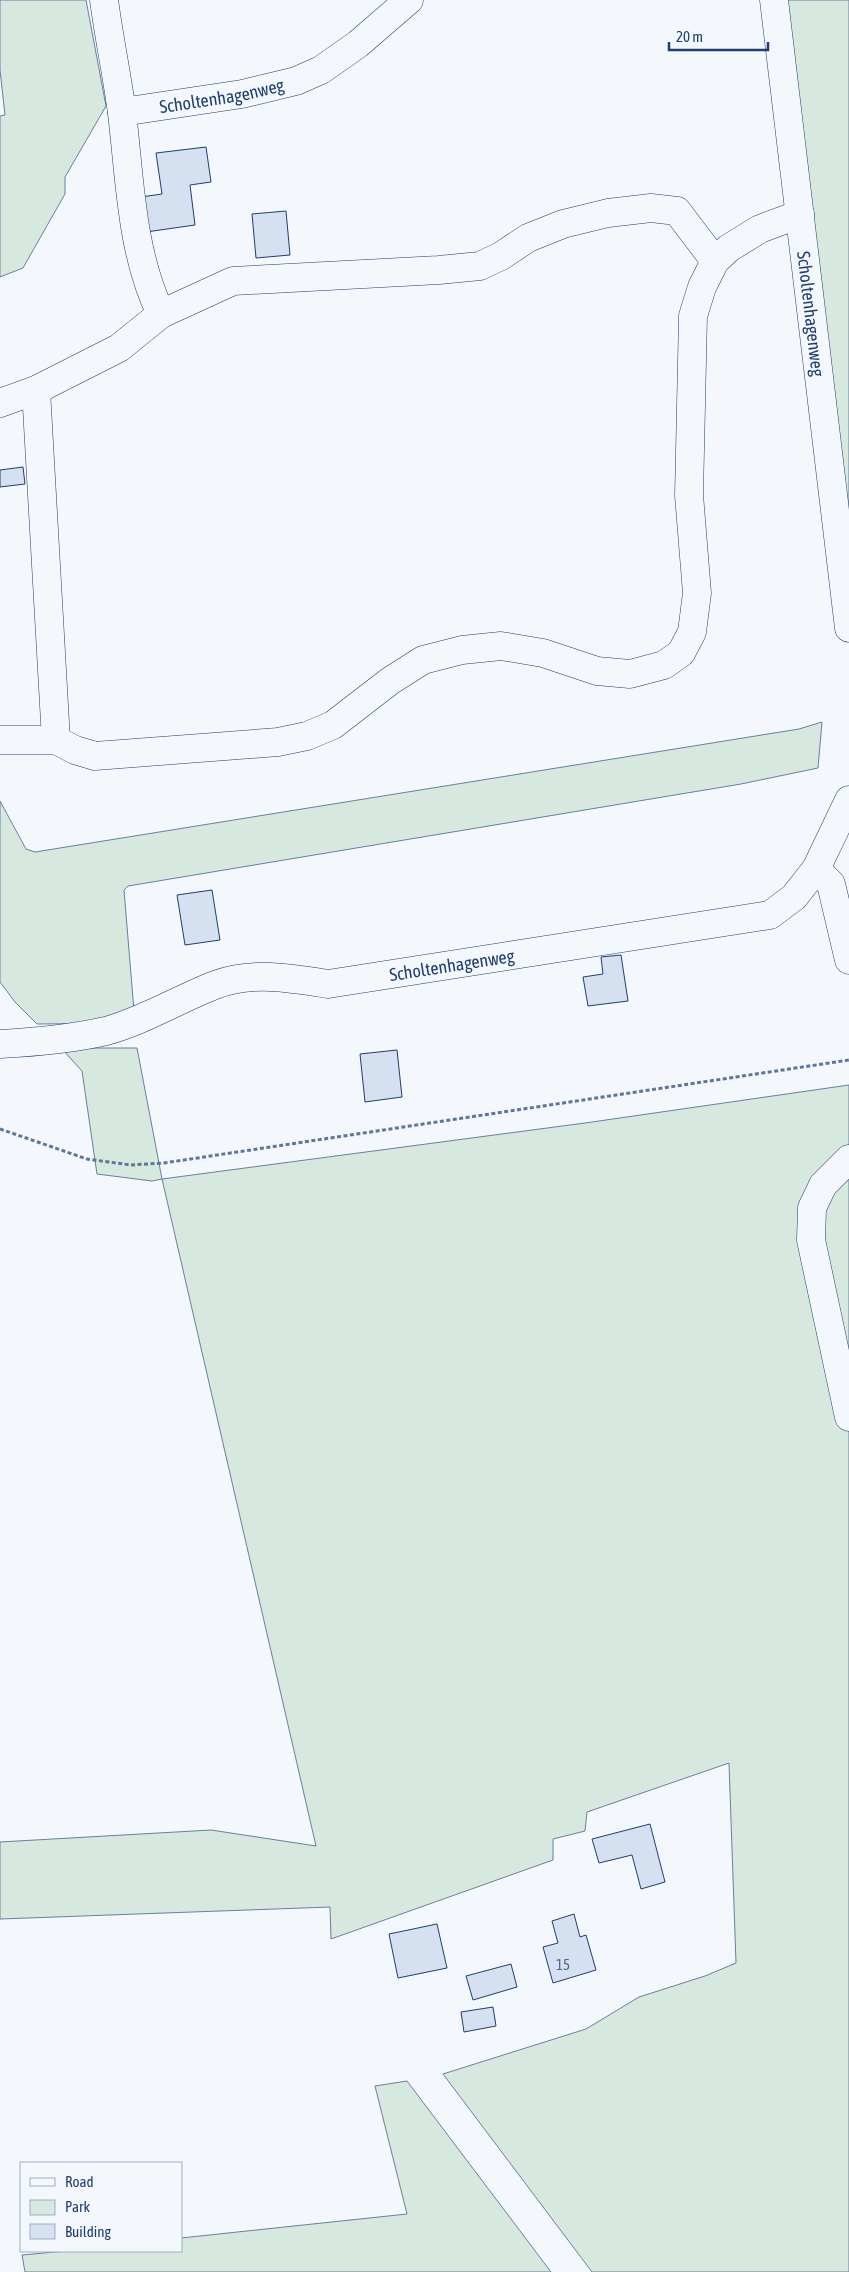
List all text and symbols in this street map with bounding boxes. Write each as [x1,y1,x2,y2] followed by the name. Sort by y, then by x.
[669,20,768,52] scale bar
[676,28,703,45] text: 20 m
[158,74,286,117] street label: Scholtenhagenweg
[794,250,829,378] street label: Scholtenhagenweg
[388,945,516,985] street label: Scholtenhagenweg
[556,1956,570,1973] house number: 15
[20,2162,182,2252] legend
[65,2173,94,2190] text: Road
[65,2198,90,2215] text: Park
[65,2223,111,2240] text: Building

